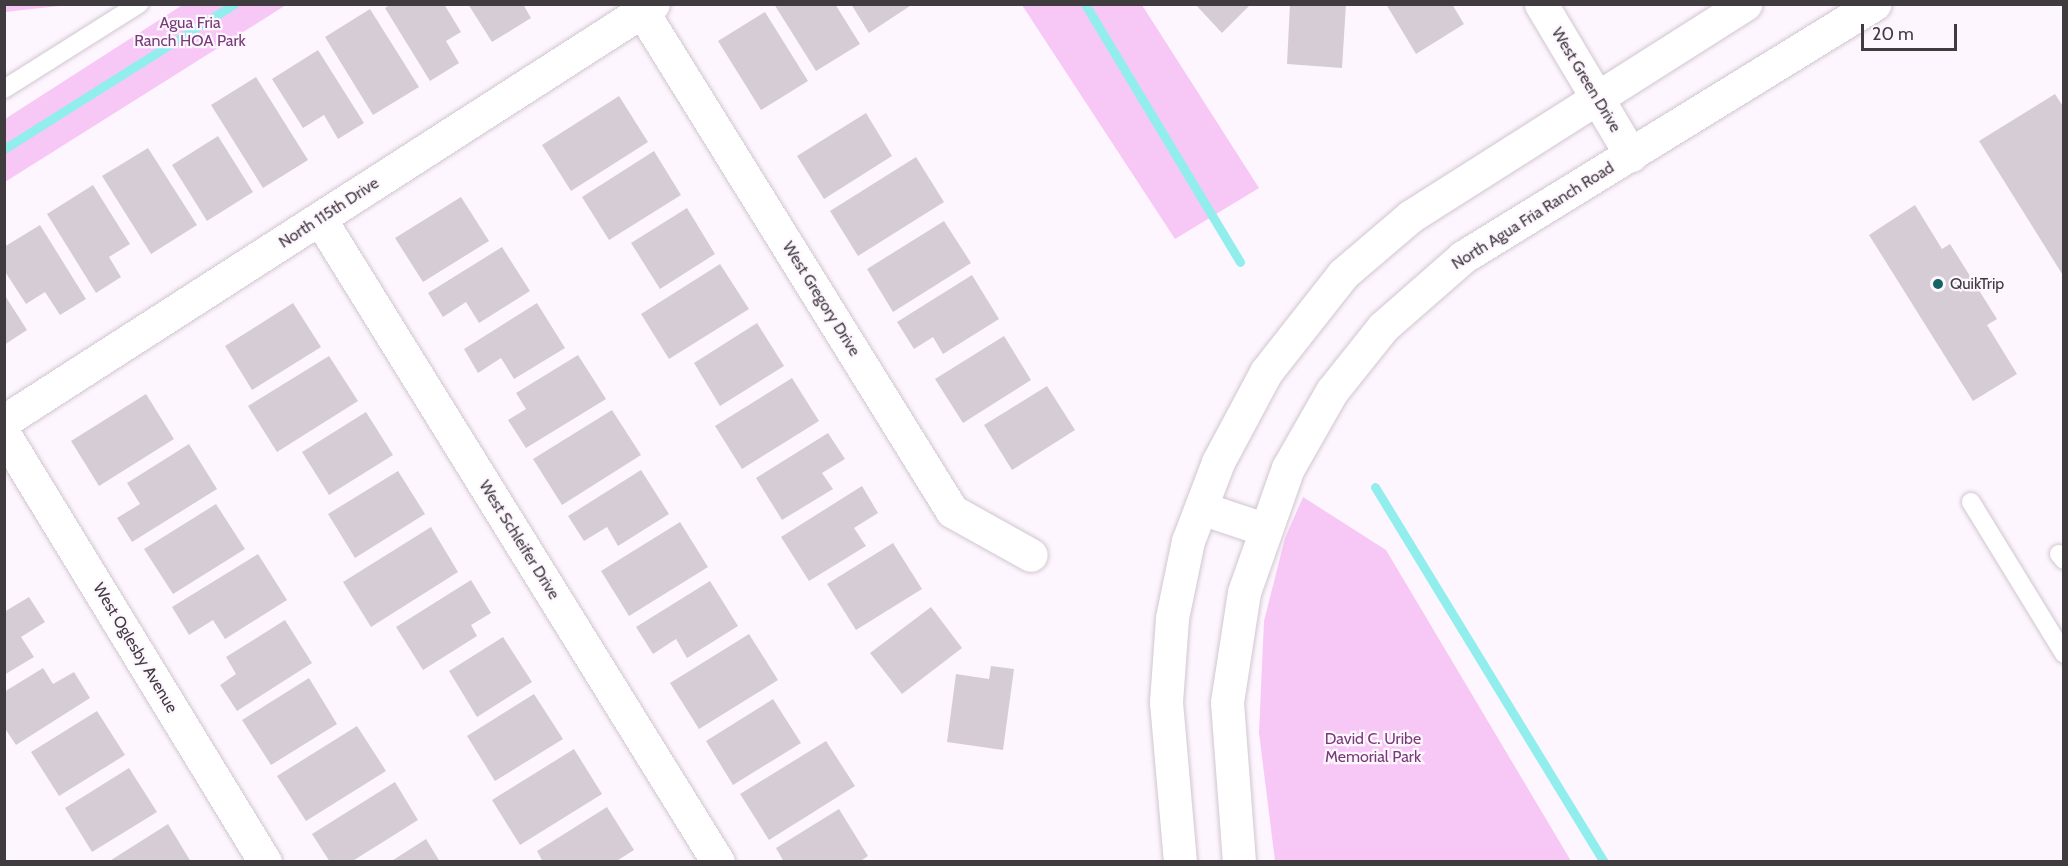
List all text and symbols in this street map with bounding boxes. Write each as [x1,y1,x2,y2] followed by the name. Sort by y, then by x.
[1864,12,1960,50] scale bar
[134,13,246,51] park label: Agua Fria Ranch HOA Park
[1872,23,1914,45] text: 20 m
[1547,24,1625,136] street label: West Green Drive
[1448,158,1618,274] street label: North Agua Fria Ranch Road
[275,174,383,252] street label: North 115th Drive
[778,238,864,360] street label: West Gregory Drive
[1950,274,2004,294] place label: QuikTrip
[1931,277,1945,291] marker: QuikTrip
[475,477,563,603] street label: West Schleifer Drive
[89,580,181,716] street label: West Oglesby Avenue
[1325,729,1421,767] park label: David C. Uribe Memorial Park

